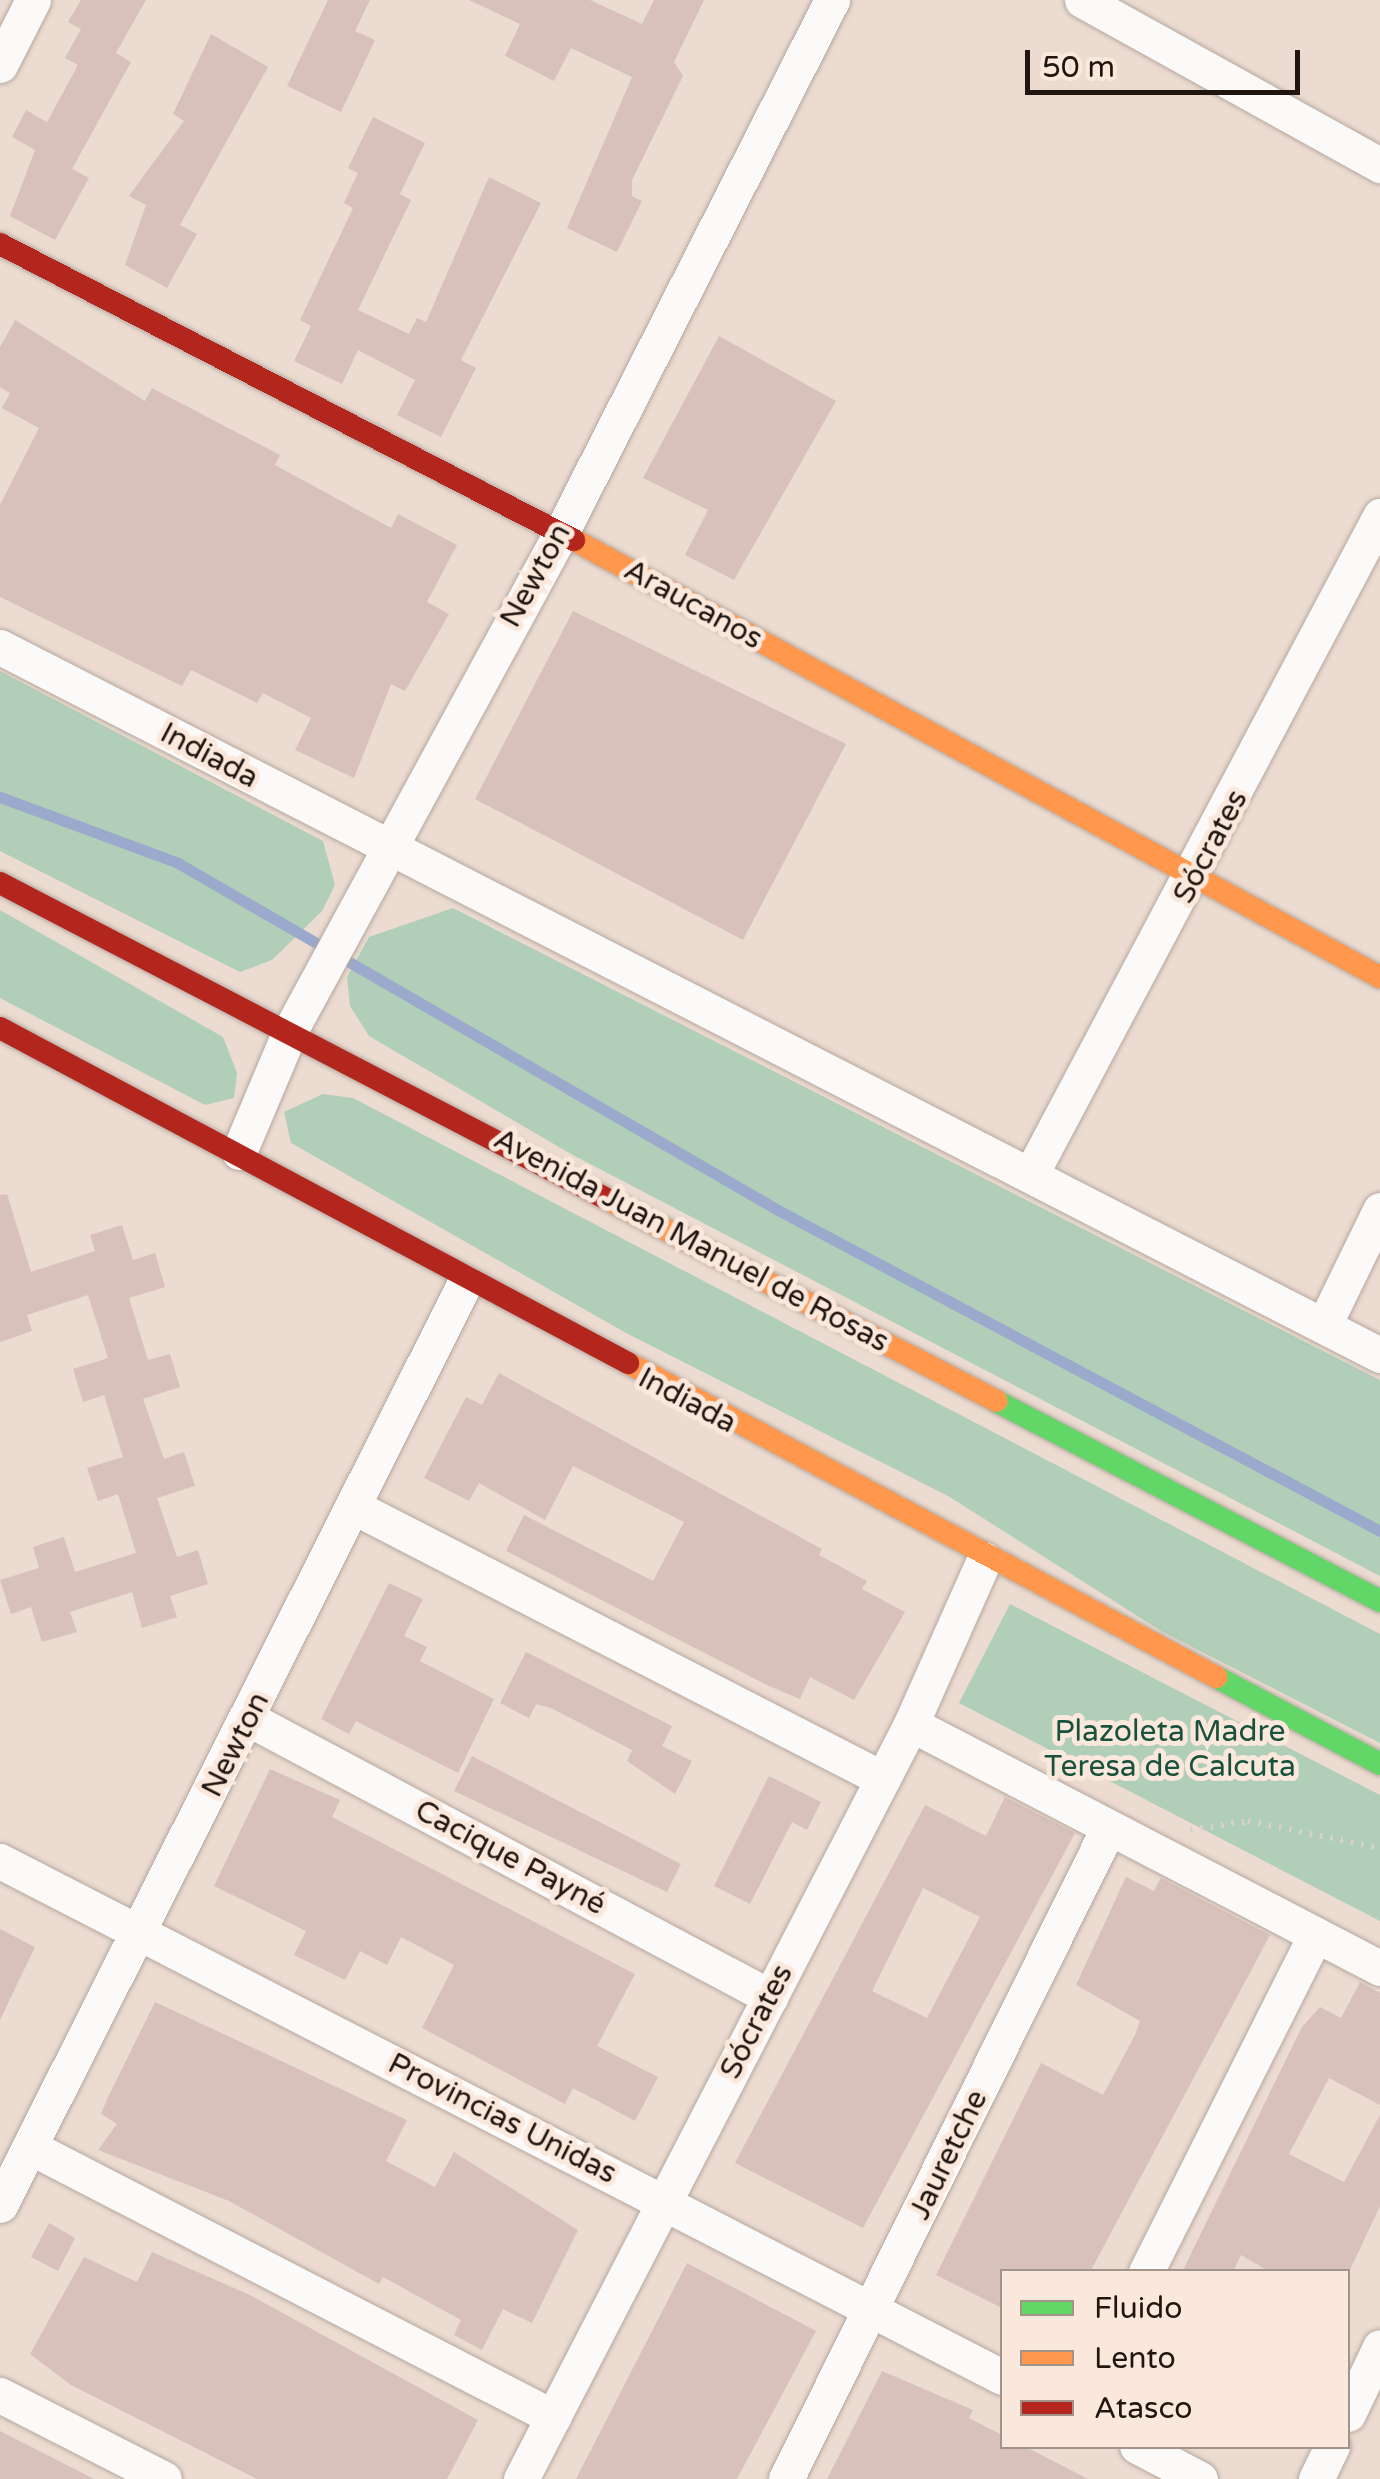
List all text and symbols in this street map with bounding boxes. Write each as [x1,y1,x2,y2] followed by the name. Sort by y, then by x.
[1030,30,1305,92] scale bar
[1042,49,1115,86] text: 50 m
[493,518,579,634] street label: Newton
[618,552,768,658] street label: Araucanos
[154,715,264,797] street label: Indiada
[1166,784,1256,910] street label: Sócrates
[487,1121,895,1361] street label: Avenida Juan Manuel de Rosas
[632,1360,742,1442] street label: Indiada
[194,1687,278,1803] street label: Newton
[1044,1714,1296,1784] park label: Plazoleta Madre Teresa de Calcuta
[409,1793,611,1923] street label: Cacique Payné
[713,1959,801,2085] street label: Sócrates
[382,2046,622,2192] street label: Provincias Unidas
[902,2084,996,2226] street label: Jauretche
[1000,2269,1350,2449] legend
[1094,2290,1182,2327] text: Fluido
[1094,2340,1176,2377] text: Lento
[1094,2390,1193,2427] text: Atasco

